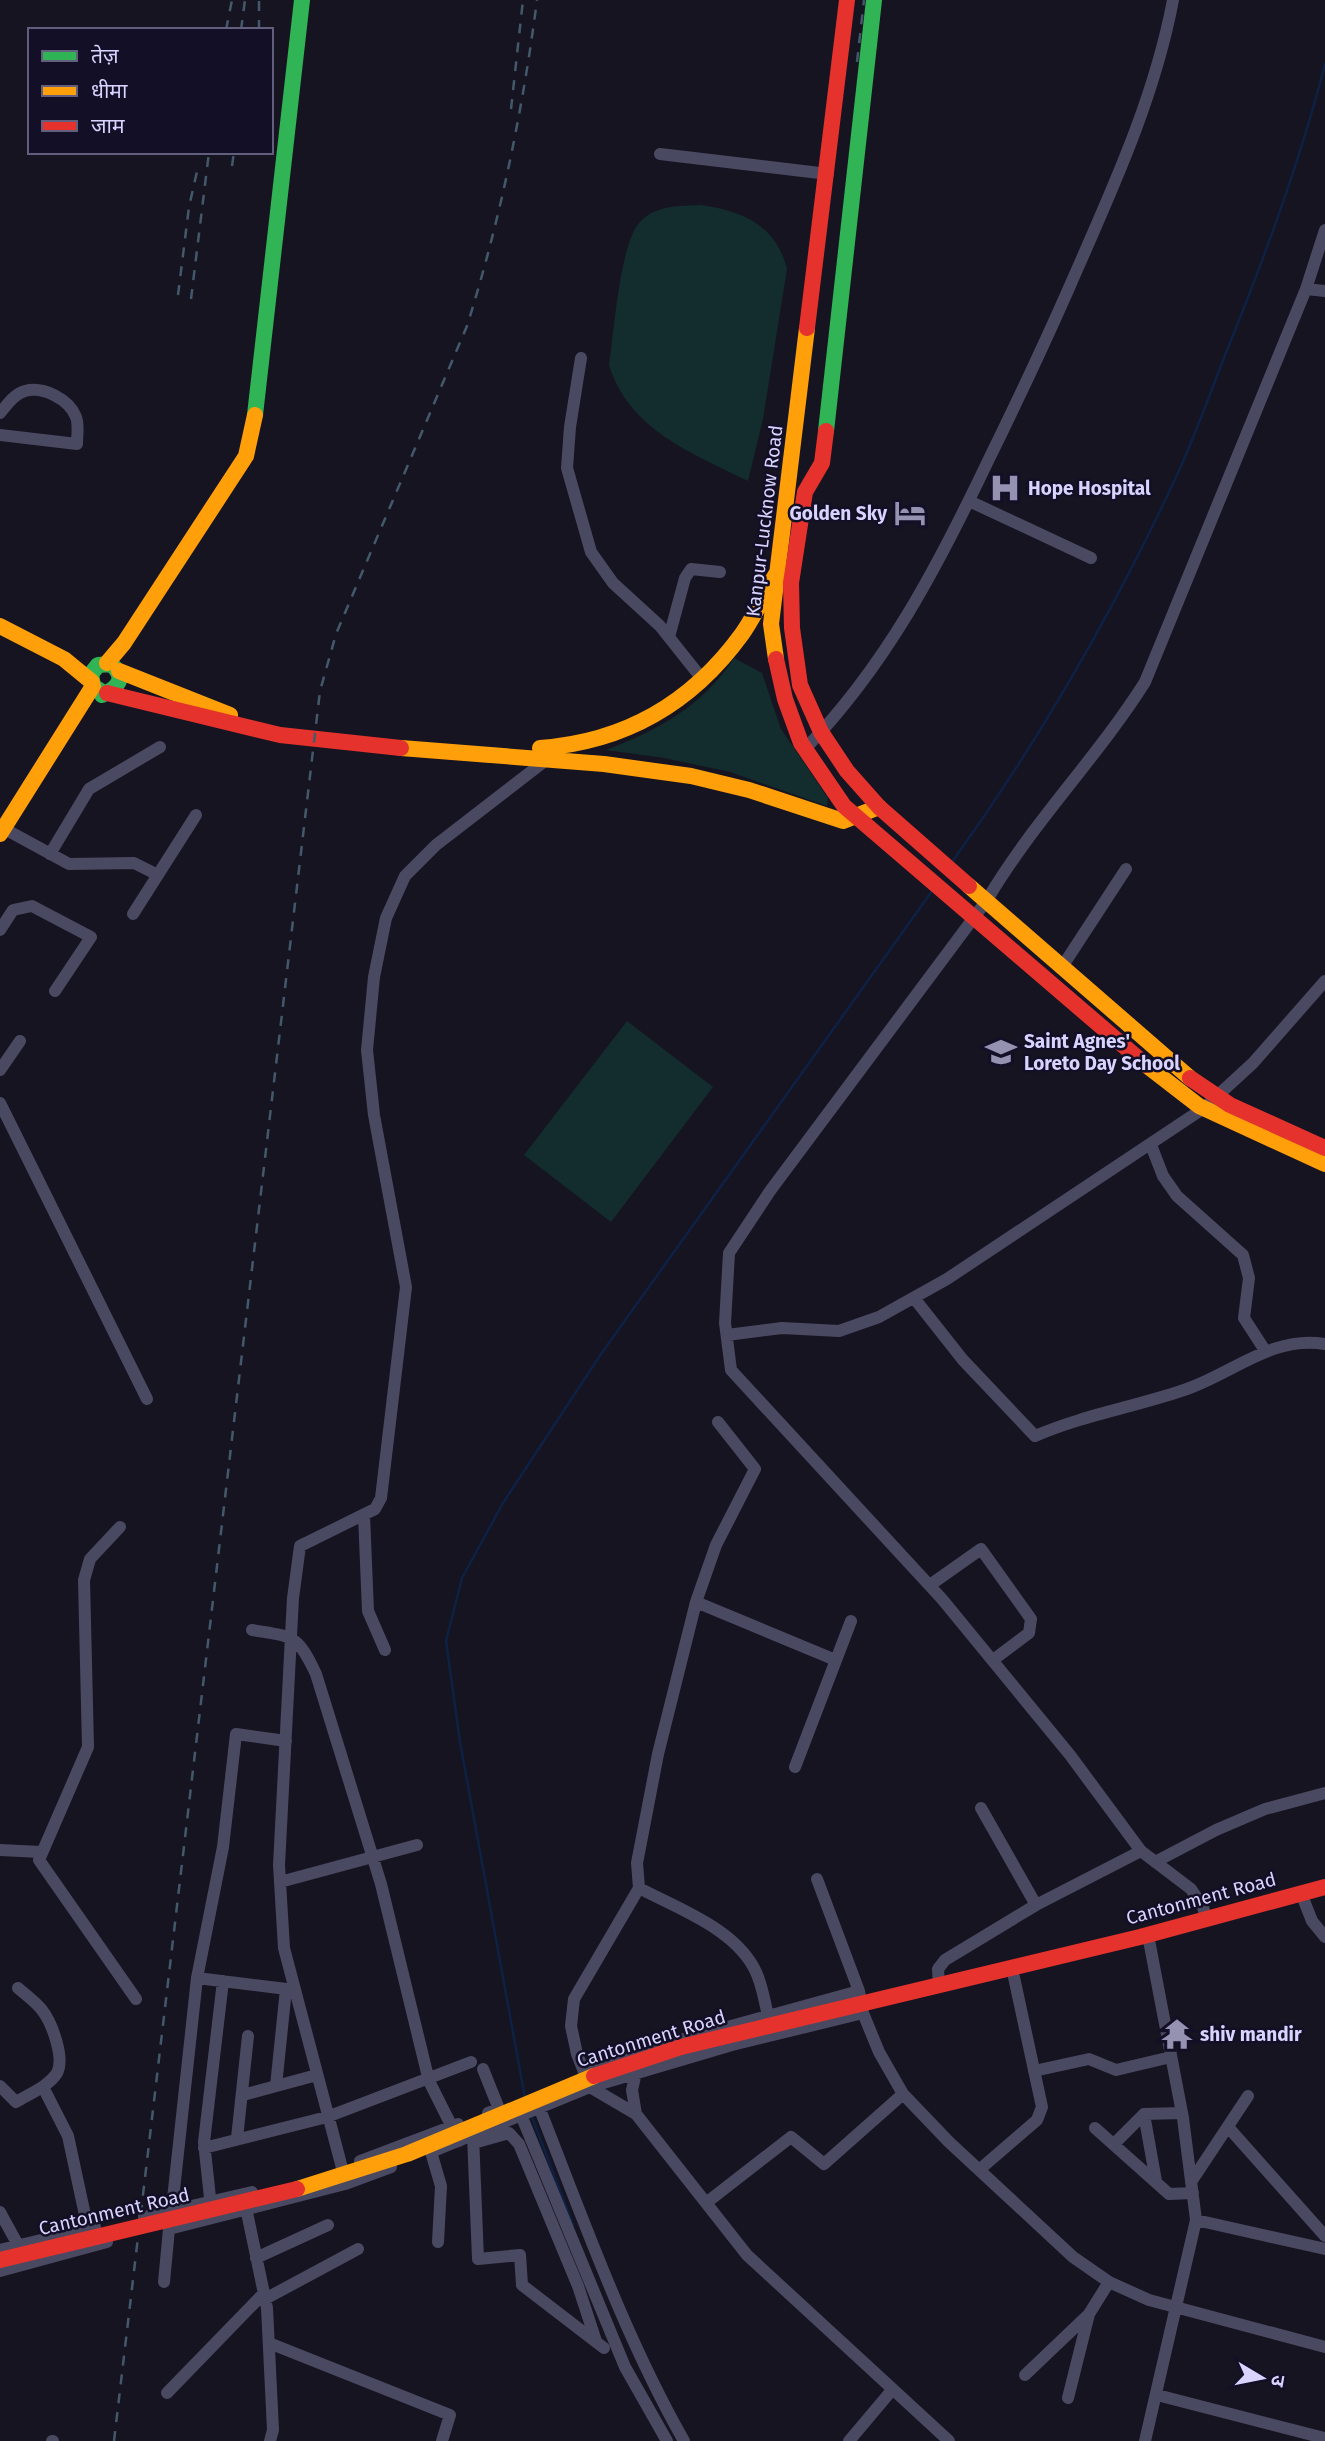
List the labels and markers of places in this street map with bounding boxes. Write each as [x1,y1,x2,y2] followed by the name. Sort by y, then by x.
[988,471,1022,505] hospital icon: Hope Hospital
[1028,477,1151,500] place label: Hope Hospital
[893,496,927,530] hotel icon: Golden Sky
[790,502,887,525] place label: Golden Sky
[1024,1030,1180,1075] place label: Saint Agnes' Loreto Day School
[984,1035,1018,1069] school or university icon: Saint Agnes' Loreto Day School
[1160,2017,1194,2051] temple icon: shiv mandir
[1200,2023,1302,2046] place label: shiv mandir

